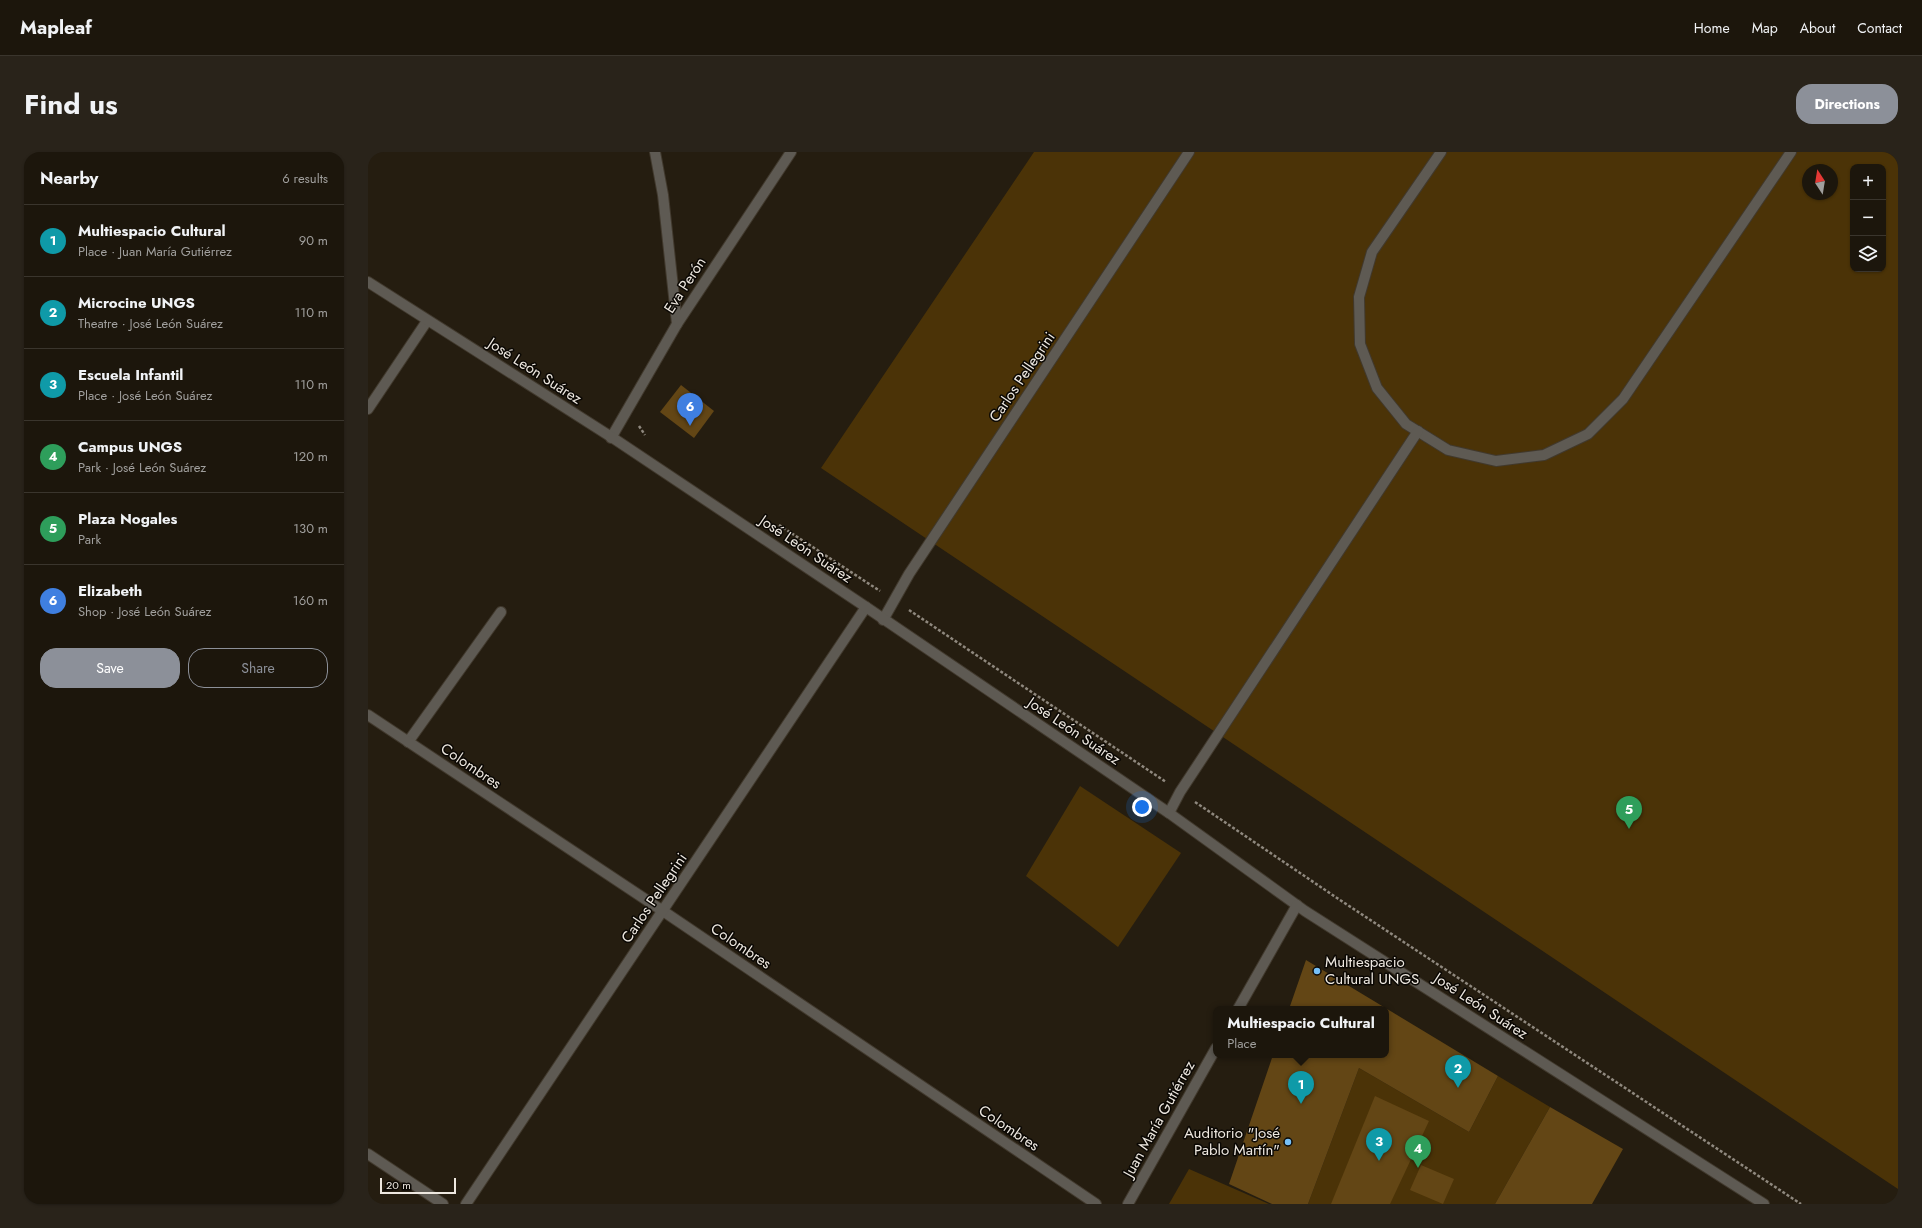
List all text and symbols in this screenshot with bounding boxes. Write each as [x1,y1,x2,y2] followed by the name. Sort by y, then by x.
[20,14,92,41] text: Mapleaf
[1694,18,1730,38] text: Home
[1752,18,1778,38] text: Map
[1800,18,1835,38] text: About
[1857,18,1902,38] text: Contact
[24,84,118,125] text: Find us
[1796,84,1898,124] button: Directions
[1802,164,1838,200] north arrow
[1850,164,1886,272] map controls
[1850,164,1886,200] button: +
[40,166,98,190] text: Nearby
[282,169,328,188] text: 6 results
[1850,200,1886,236] button: −
[78,220,226,242] text: Multiespacio Cultural
[50,231,56,250] text: 1
[299,231,328,250] text: 90 m
[1850,236,1886,272] button: layers
[78,242,232,261] text: Place · Juan María Gutiérrez
[659,253,711,317] street label: Eva Perón
[78,292,195,314] text: Microcine UNGS
[49,303,57,322] text: 2
[294,303,328,322] text: 110 m
[78,314,223,333] text: Theatre · José León Suárez
[984,328,1060,426] street label: Carlos Pellegrini
[482,331,586,410] street label: José León Suárez
[78,364,183,386] text: Escuela Infantil
[49,375,57,394] text: 3
[294,375,328,394] text: 110 m
[78,386,212,405] text: Place · José León Suárez
[677,393,703,426] pin: 6
[78,436,182,458] text: Campus UNGS
[48,447,58,466] text: 4
[293,447,328,466] text: 120 m
[78,458,206,477] text: Park · José León Suárez
[78,508,177,530] text: Plaza Nogales
[754,509,857,588] street label: José León Suárez
[49,519,57,538] text: 5
[293,519,328,538] text: 130 m
[78,530,101,549] text: Park
[78,580,142,602] text: Elizabeth
[49,591,57,610] text: 6
[293,591,328,610] text: 160 m
[78,602,212,621] text: Shop · José León Suárez
[40,648,180,688] button: Save
[188,648,328,688] button: Share
[1022,691,1125,770] street label: José León Suárez
[436,738,506,794] street label: Colombres
[1616,796,1642,829] pin: 5
[1132,797,1152,817] your location
[616,849,692,947] street label: Carlos Pellegrini
[706,918,776,974] street label: Colombres
[1325,951,1419,990] place label: Multiespacio Cultural UNGS
[1312,966,1322,976] marker: Multiespacio Cultural UNGS
[1428,966,1532,1045] street label: José León Suárez
[1213,1006,1389,1058] popup
[1227,1012,1375,1034] text: Multiespacio Cultural
[1227,1034,1257,1053] text: Place
[1445,1055,1471,1088] pin: 2
[1117,1057,1200,1183] street label: Juan María Gutiérrez
[1288,1071,1314,1104] pin: 1
[974,1100,1044,1156] street label: Colombres
[1184,1122,1280,1161] place label: Auditorio "José Pablo Martín"
[1366,1128,1392,1161] pin: 3
[1405,1135,1431,1168] pin: 4
[1283,1137,1293,1147] marker: Auditorio "José Pablo Martín"
[380,1176,456,1195] scale bar
[386,1177,411,1193] text: 20 m

